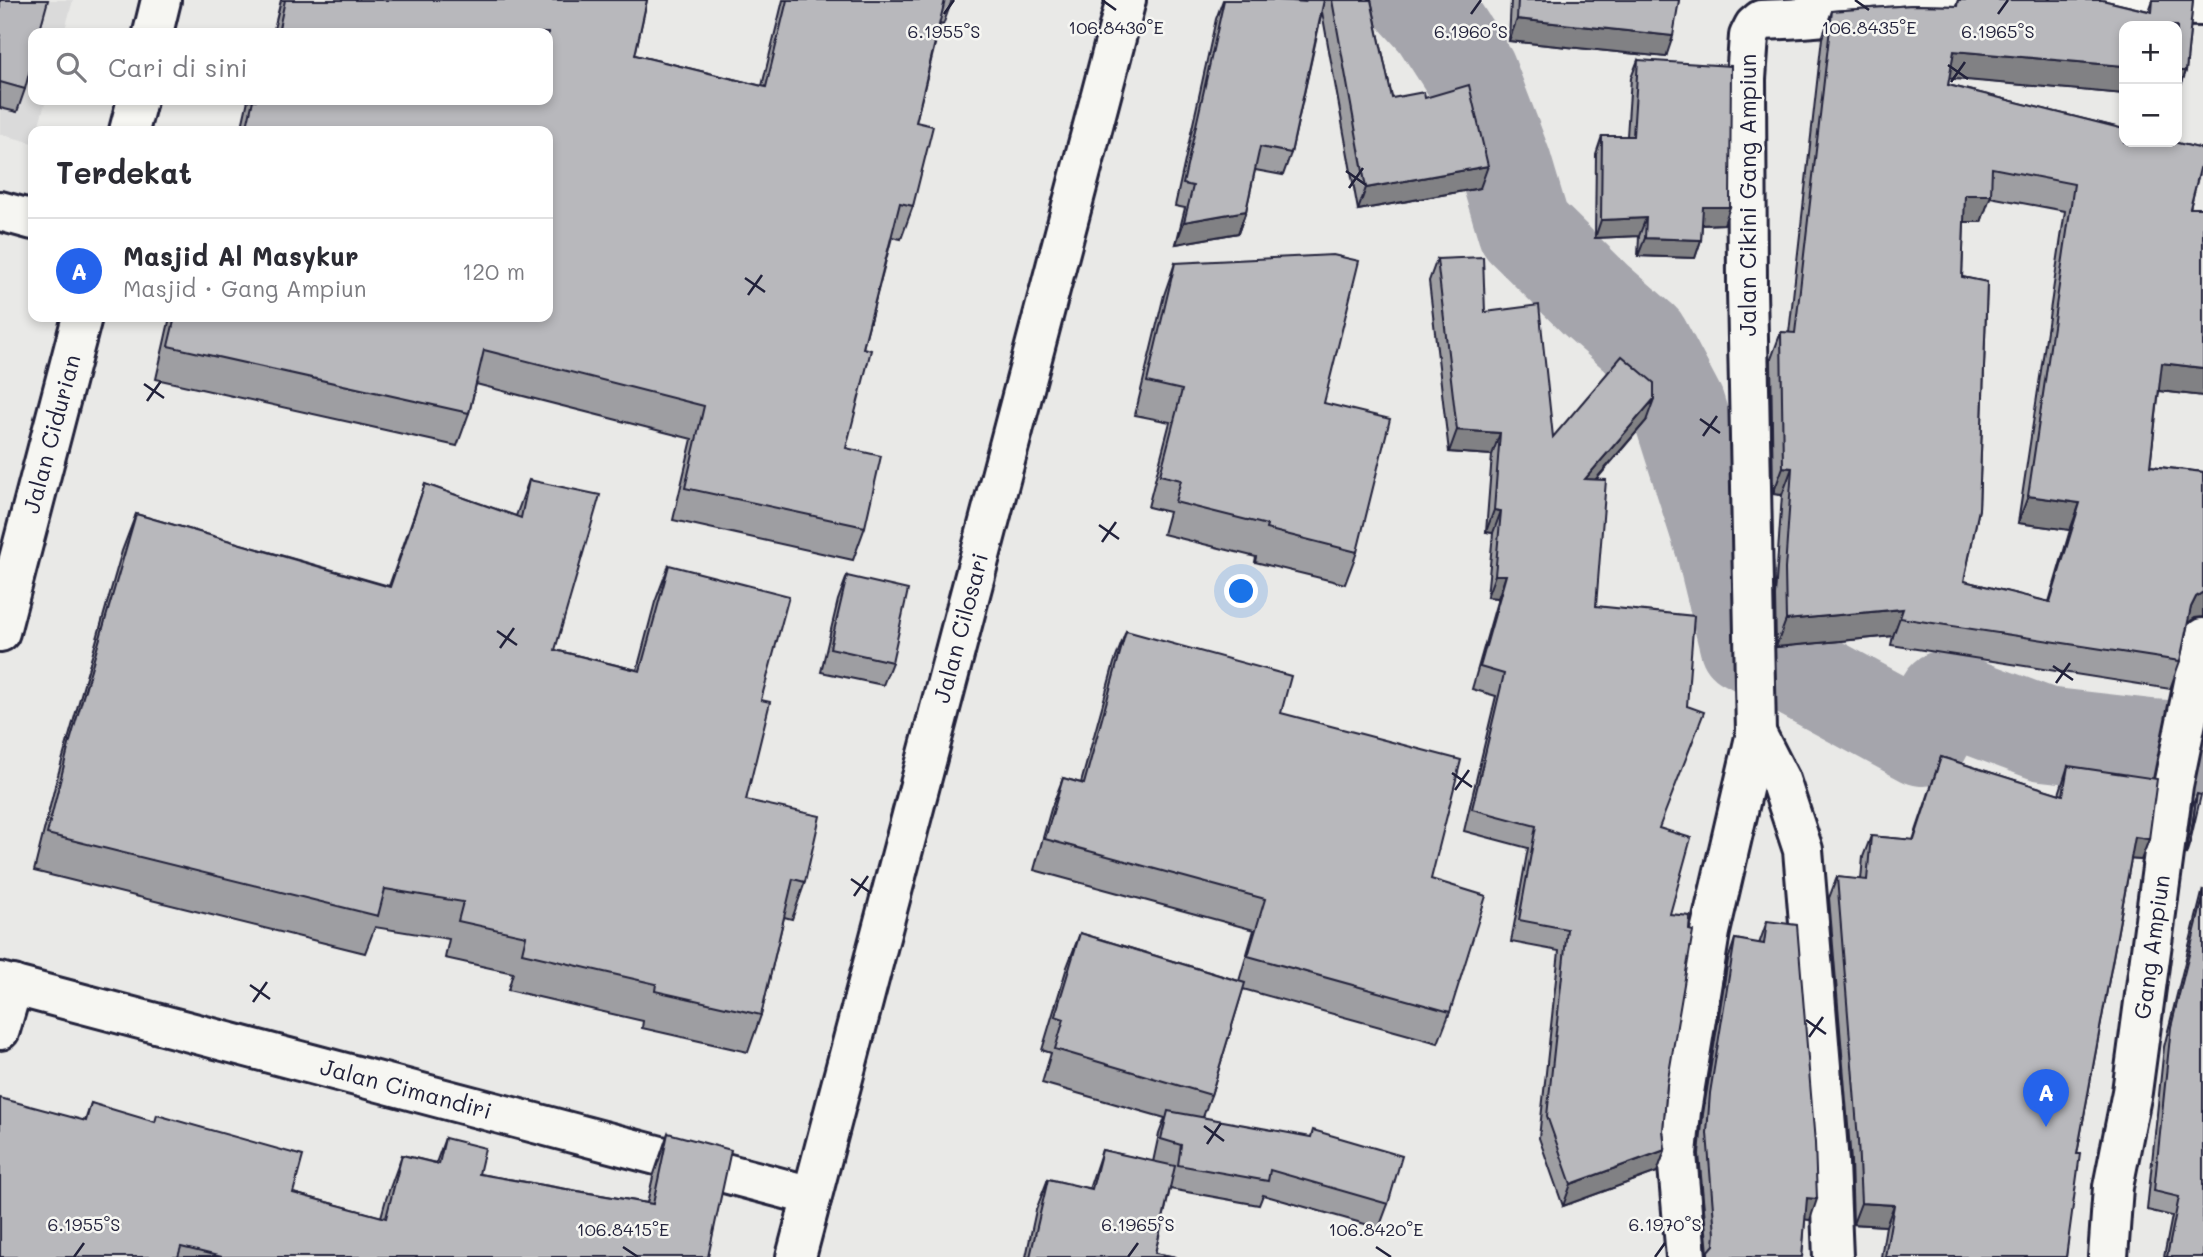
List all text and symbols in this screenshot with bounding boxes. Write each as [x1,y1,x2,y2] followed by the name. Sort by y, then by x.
[1068,15,1164,39] text: 106.8430°E
[1821,15,1917,39] text: 106.8435°E
[908,19,980,43] text: 6.1955°S
[1434,19,1508,43] text: 6.1960°S
[1961,19,2035,43] text: 6.1965°S
[2119,21,2182,147] map controls
[2119,21,2182,84] button: +
[28,28,553,105] search box
[52,48,90,86] icon: search
[108,50,248,84] text: Cari di sini
[1732,54,1762,336] street label: Jalan Cikini Gang Ampiun
[2119,84,2182,147] button: −
[56,152,192,192] text: Terdekat
[123,239,359,273] text: Masjid Al Masykur
[71,256,87,286] text: A
[462,256,525,286] text: 120 m
[123,273,367,303] text: Masjid · Gang Ampiun
[15,351,87,517] street label: Jalan Cidurian
[926,549,994,706] street label: Jalan Cilosari
[1224,574,1258,608] your location
[2126,873,2176,1021] street label: Gang Ampiun
[317,1051,495,1125] street label: Jalan Cimandiri
[2023,1069,2069,1127] pin: A
[48,1212,120,1236] text: 6.1955°S
[1101,1212,1175,1236] text: 6.1965°S
[1628,1212,1702,1236] text: 6.1970°S
[577,1217,669,1241] text: 106.8415°E
[1328,1217,1424,1241] text: 106.8420°E

